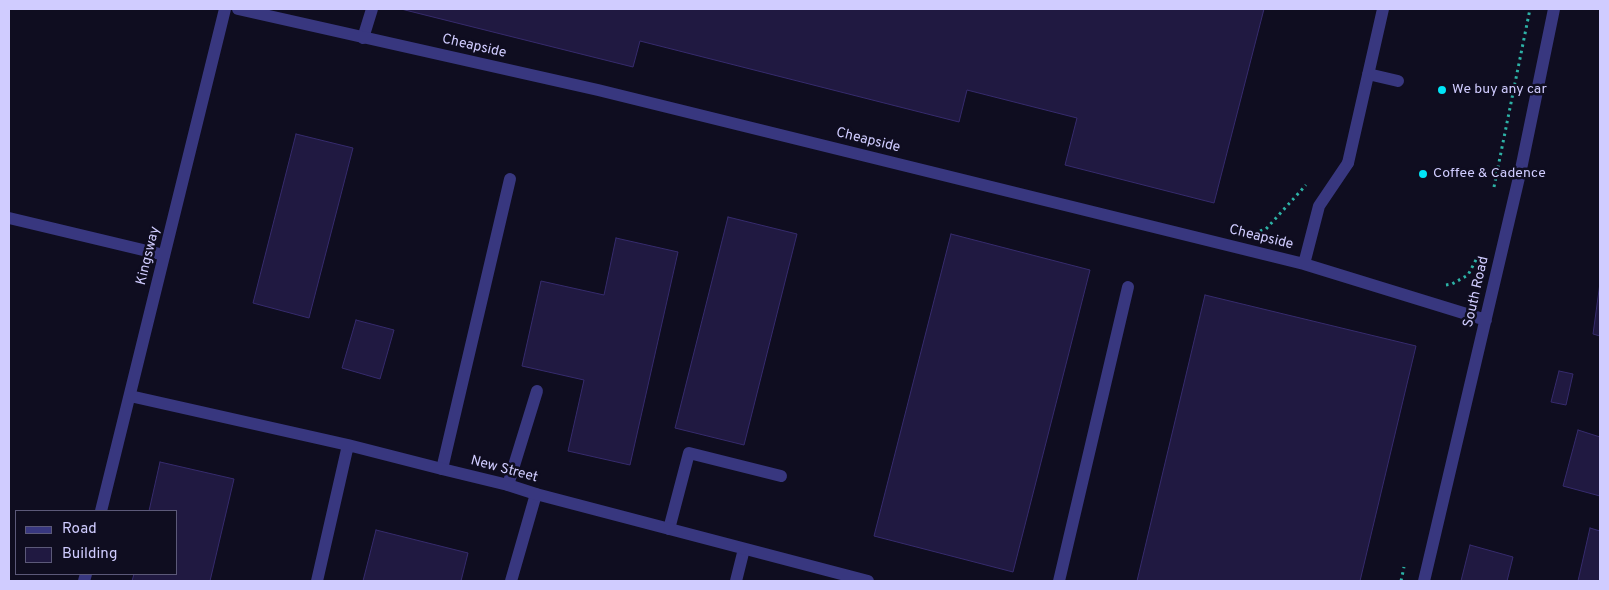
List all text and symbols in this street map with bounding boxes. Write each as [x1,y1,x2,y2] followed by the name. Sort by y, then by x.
[440,31,508,63] street label: Cheapside
[1452,82,1547,98] place label: We buy any car
[1436,84,1448,96] marker: We buy any car
[834,125,902,157] street label: Cheapside
[1433,166,1546,182] place label: Coffee & Cadence
[1417,168,1429,180] marker: Coffee & Cadence
[1227,222,1295,254] street label: Cheapside
[134,225,164,287] street label: Kingsway
[1461,255,1493,329] street label: South Road
[468,453,540,487] street label: New Street
[15,510,178,575] legend
[62,520,97,539] text: Road
[62,545,117,564] text: Building

